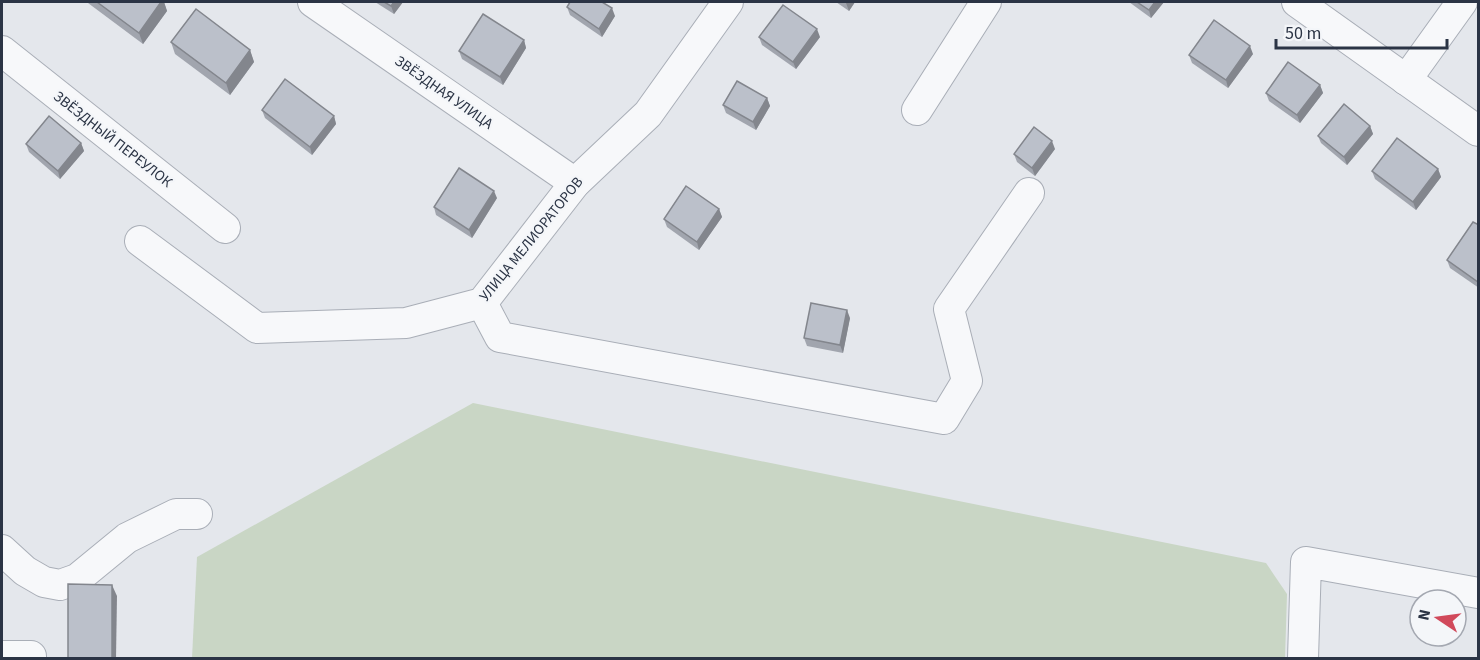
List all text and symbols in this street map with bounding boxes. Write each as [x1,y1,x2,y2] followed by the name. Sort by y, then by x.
[1276,12,1447,50] scale bar
[1285,21,1321,46] text: 50 m
[390,51,498,135] street label: ЗВЁЗДНАЯ УЛИЦА
[49,86,177,193] street label: ЗВЁЗДНЫЙ ПЕРЕУЛОК
[474,172,588,306] street label: УЛИЦА МЕЛИОРАТОРОВ
[1408,588,1468,648] north arrow
[1412,607,1436,623] text: N

